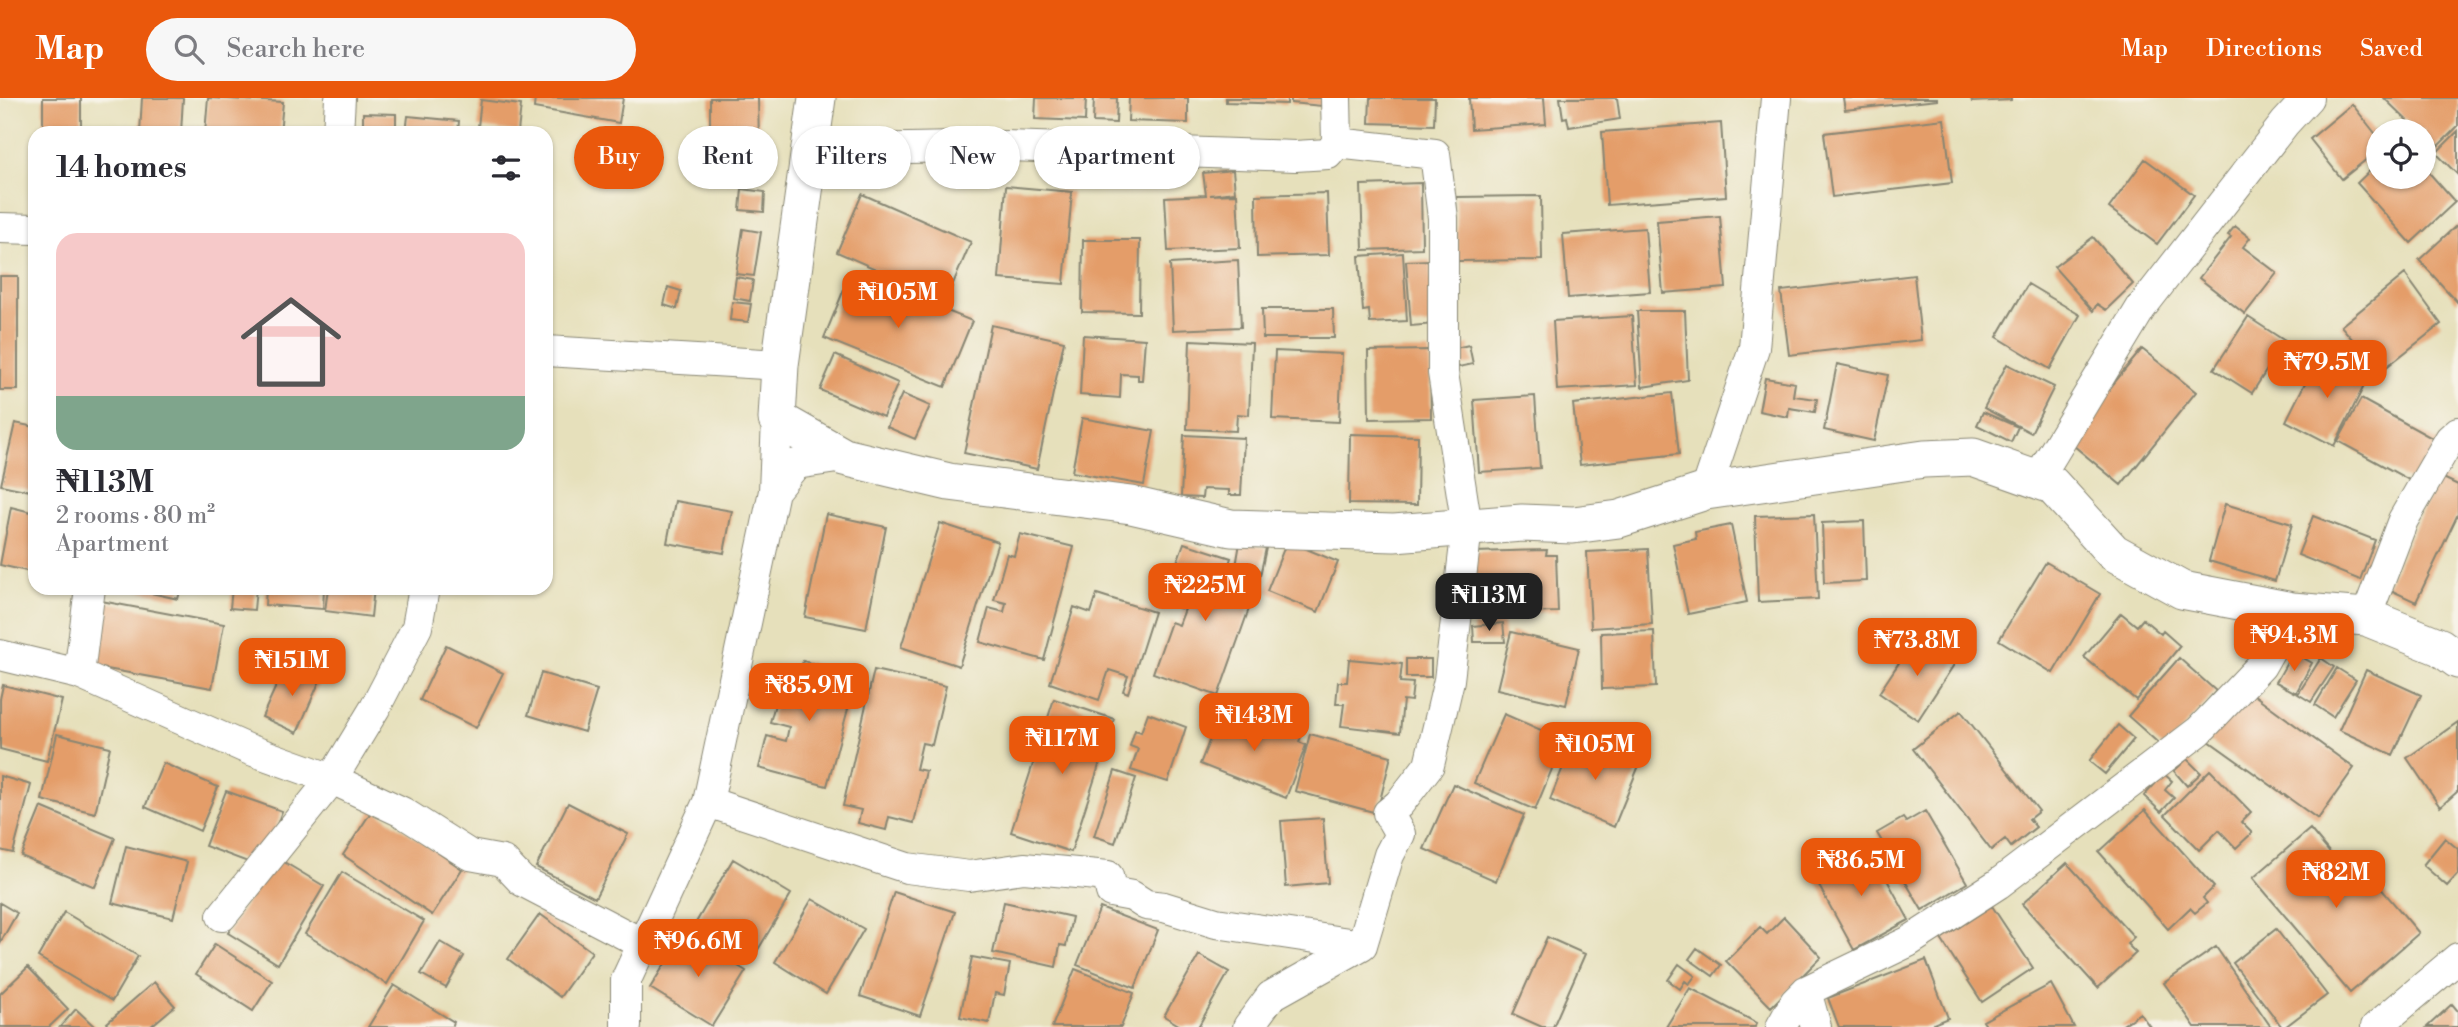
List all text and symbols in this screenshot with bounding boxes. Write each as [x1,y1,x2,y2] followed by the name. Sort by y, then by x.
[146,18,636,81] search box
[35,29,104,70] text: Map
[170,30,208,68] icon: search
[226,33,365,65] text: Search here
[2121,34,2168,64] text: Map
[2206,34,2322,64] text: Directions
[2360,34,2423,64] text: Saved
[2366,119,2436,189] map controls
[2366,119,2436,189] button: locate
[574,126,664,189] chip: Buy
[678,126,778,189] chip: Rent
[792,126,911,189] chip: Filters
[925,126,1020,189] chip: New
[1034,126,1200,189] chip: Apartment
[56,149,187,187] text: 14 homes
[487,149,525,187] icon: filters
[849,271,947,330] pin: ₦105M
[228,279,354,405] icon: home
[858,279,938,307] text: ₦105M
[2270,341,2384,400] pin: ₦79.5M
[2284,349,2370,377] text: ₦79.5M
[56,464,154,502] text: ₦113M
[56,502,215,530] text: 2 rooms · 80 m²
[56,530,169,558] text: Apartment
[1156,564,1254,623] pin: ₦225M
[1164,572,1246,600] text: ₦225M
[1440,574,1538,633] pin: ₦113M
[1451,582,1527,610] text: ₦113M
[2237,614,2351,673] pin: ₦94.3M
[1860,618,1974,678] pin: ₦73.8M
[2250,622,2338,650] text: ₦94.3M
[1874,627,1960,655] text: ₦73.8M
[243,638,341,698] pin: ₦151M
[255,647,329,675] text: ₦151M
[752,664,866,723] pin: ₦85.9M
[765,672,853,700] text: ₦85.9M
[1205,694,1303,753] pin: ₦143M
[1215,702,1293,730] text: ₦143M
[1013,716,1111,776] pin: ₦117M
[1546,722,1644,782] pin: ₦105M
[1025,725,1099,753] text: ₦117M
[1555,731,1635,759] text: ₦105M
[1804,838,1918,898] pin: ₦86.5M
[1817,847,1905,875] text: ₦86.5M
[2295,850,2377,910] pin: ₦82M
[2302,859,2370,887] text: ₦82M
[641,920,755,979] pin: ₦96.6M
[654,928,742,956] text: ₦96.6M

